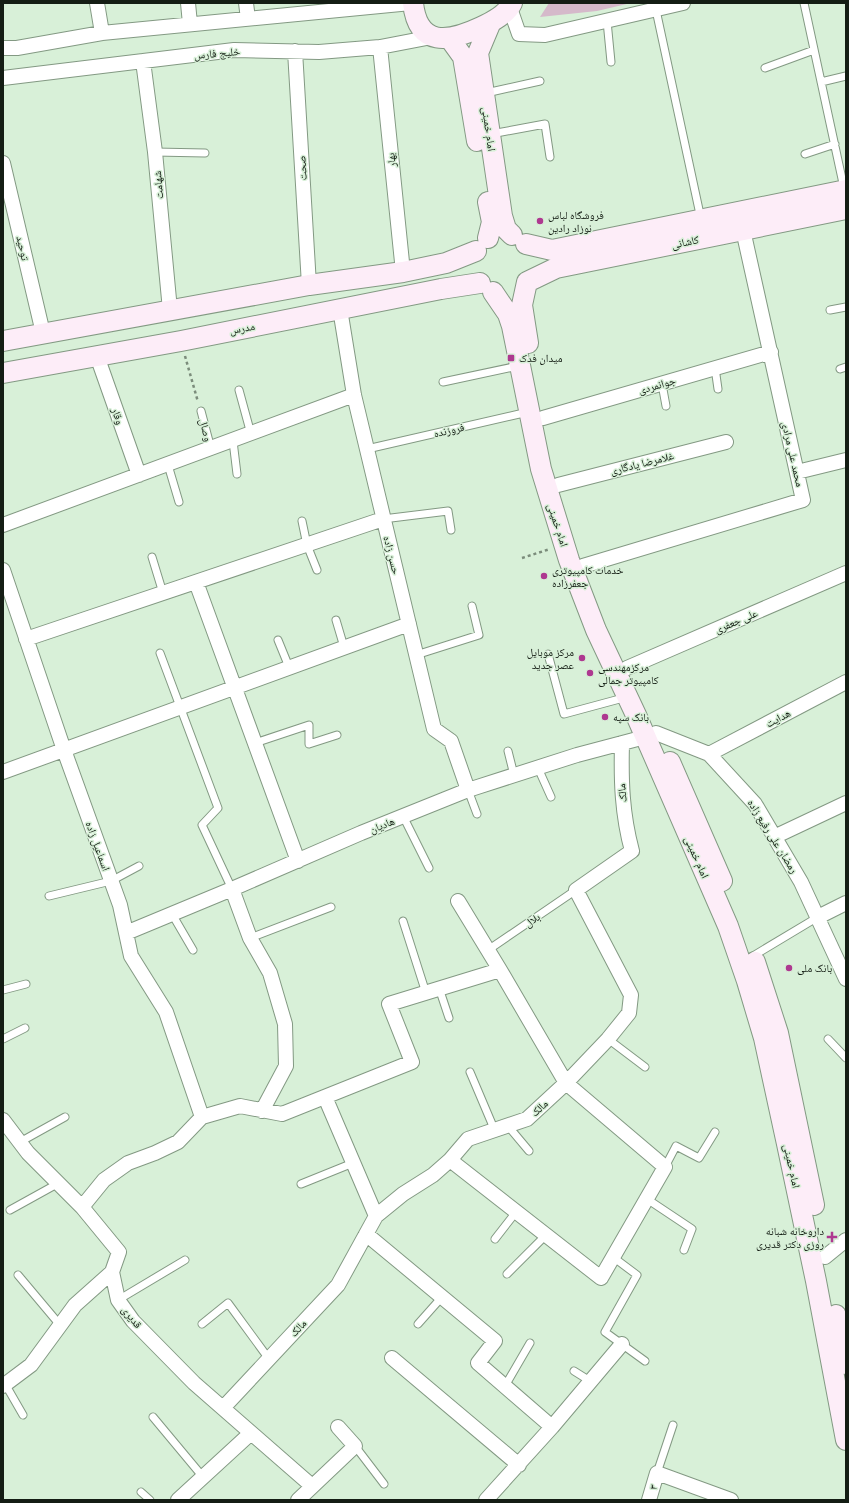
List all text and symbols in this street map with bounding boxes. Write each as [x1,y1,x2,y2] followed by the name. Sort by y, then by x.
[193,45,241,62] street label: خلیج فارس
[479,106,498,152] street label: امام خمینی
[384,152,399,169] street label: بهار
[295,155,310,181] street label: صحت
[151,170,166,200] street label: شهامت
[548,209,604,235] place label: فروشگاه لباس نوزاد رادین
[535,216,545,226] marker: فروشگاه لباس نوزاد رادین
[670,233,701,252] street label: کاشانی
[13,234,32,263] street label: توحید
[228,320,256,337] street label: مدرس
[519,352,563,365] place label: میدان فدک
[506,353,516,363] marker: میدان فدک
[637,374,677,397] street label: جوانمردی
[108,405,126,426] street label: وقار
[196,417,215,443] street label: وصال
[779,420,806,488] street label: محمد علی مرادی
[432,421,466,440] street label: فروزنده
[609,449,676,478] street label: غلامرضا یادگاری
[544,502,571,548] street label: امام خمینی
[380,535,403,576] street label: حسن زاده
[552,564,624,590] place label: خدمات کامپیوتری جعفرزاده
[539,571,549,581] marker: خدمات کامپیوتری جعفرزاده
[713,606,760,636] street label: علی جعفری
[527,646,574,672] place label: مرکز موبایل عصر جدید
[577,653,587,663] marker: مرکز موبایل عصر جدید
[598,661,659,687] place label: مرکزمهندسی کامپیوتر جمالی
[585,668,595,678] marker: مرکزمهندسی کامپیوتر جمالی
[764,706,793,730] street label: هدایت
[613,711,649,724] place label: بانک سپه
[600,712,610,722] marker: بانک سپه
[615,783,630,803] street label: مالک
[745,797,801,876] street label: رمضان علی رفیع زاده
[368,814,397,836] street label: هادیان
[83,820,112,873] street label: اسماعیل زاده
[682,834,712,880] street label: امام خمینی
[522,910,543,930] street label: بلال
[797,962,832,975] place label: بانک ملی
[784,963,794,973] marker: بانک ملی
[528,1097,551,1119] street label: مالک
[781,1143,803,1189] street label: امام خمینی
[756,1225,824,1251] place label: داروخانه شبانه روزی دکتر قدیری
[827,1232,837,1242] marker: داروخانه شبانه روزی دکتر قدیری
[119,1304,145,1331] street label: قدیری
[287,1317,309,1340] street label: مالک
[647,1483,660,1491] street label: ۳

